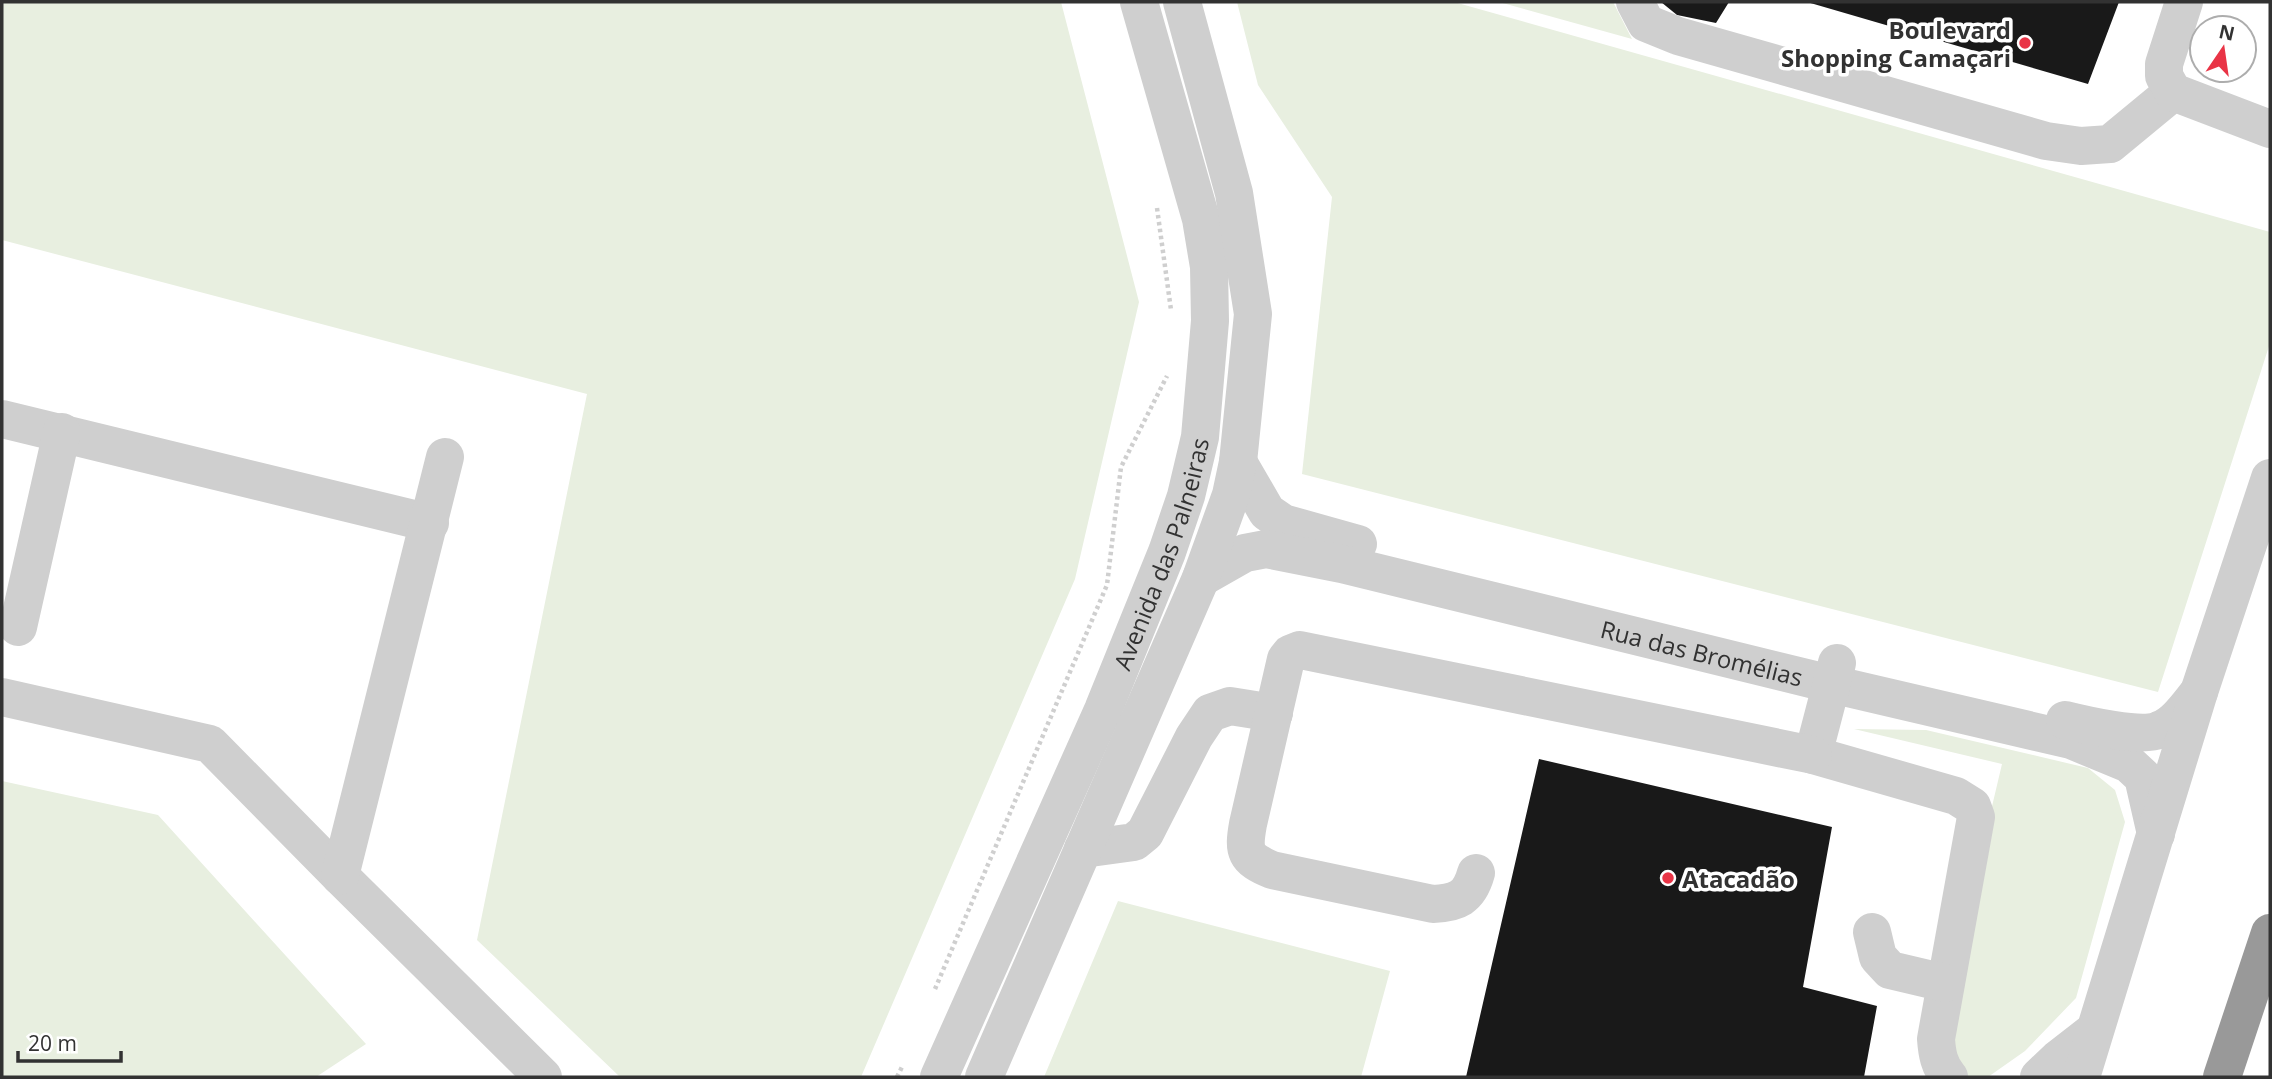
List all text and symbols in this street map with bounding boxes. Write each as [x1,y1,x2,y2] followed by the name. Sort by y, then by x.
[1781,13,2011,74] place label: Boulevard Shopping Camaçari
[2188,14,2258,84] north arrow
[2216,18,2237,47] text: N
[2017,35,2033,51] marker: Boulevard Shopping Camaçari
[1105,434,1216,675] street label: Avenida das Palneiras
[1597,612,1806,693] street label: Rua das Bromélias
[1682,862,1795,895] place label: Atacadão
[1660,870,1676,886] marker: Atacadão
[18,1020,121,1064] scale bar
[28,1029,77,1057] text: 20 m

